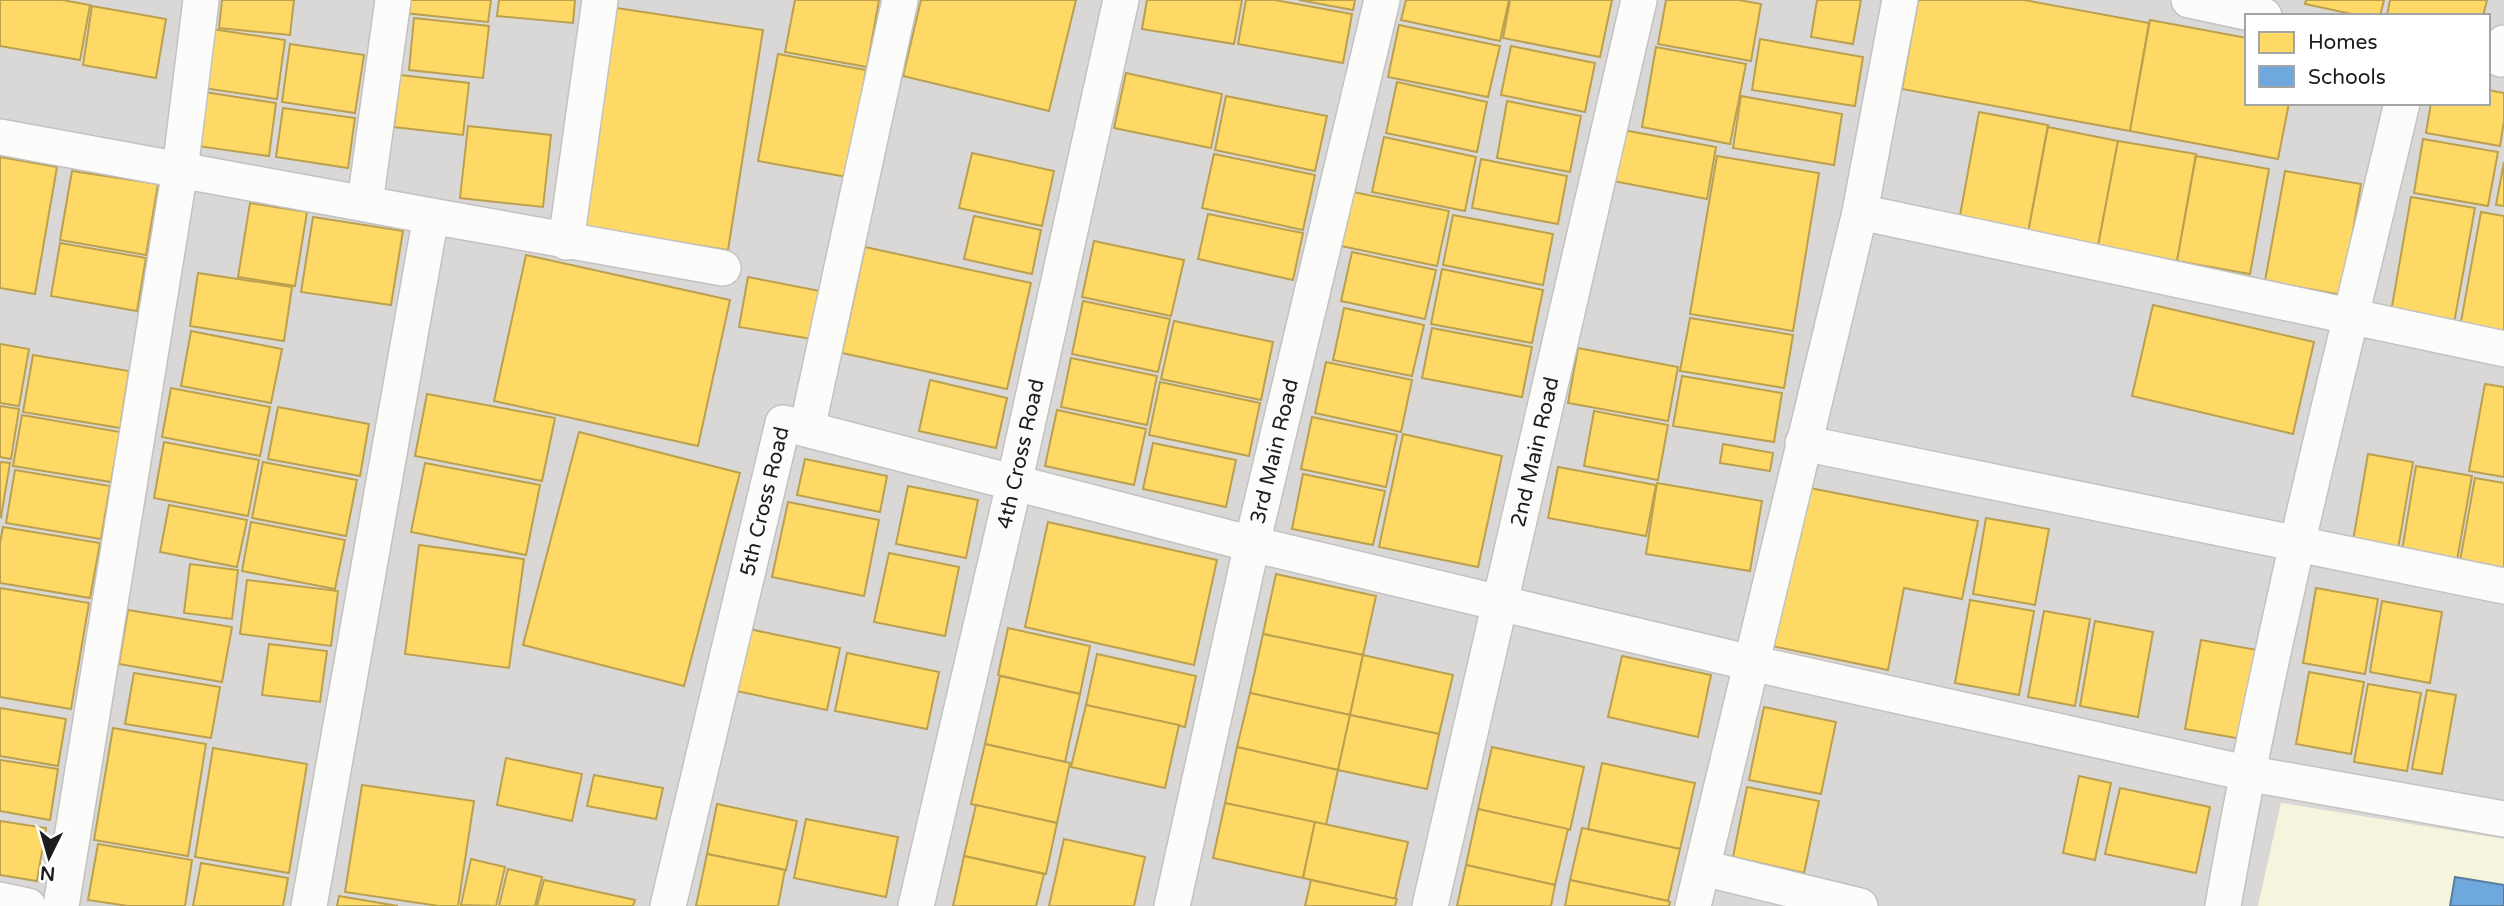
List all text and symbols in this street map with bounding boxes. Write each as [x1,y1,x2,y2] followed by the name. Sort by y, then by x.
[2245,14,2490,105] legend
[2308,30,2378,55] text: Homes
[2308,65,2386,90] text: Schools
[1505,374,1564,529] street label: 2nd Main Road
[1245,376,1304,526] street label: 3rd Main Road
[991,377,1049,531] street label: 4th Cross Road
[734,424,794,579] street label: 5th Cross Road
[14,822,84,892] north arrow
[39,861,56,885] text: N

